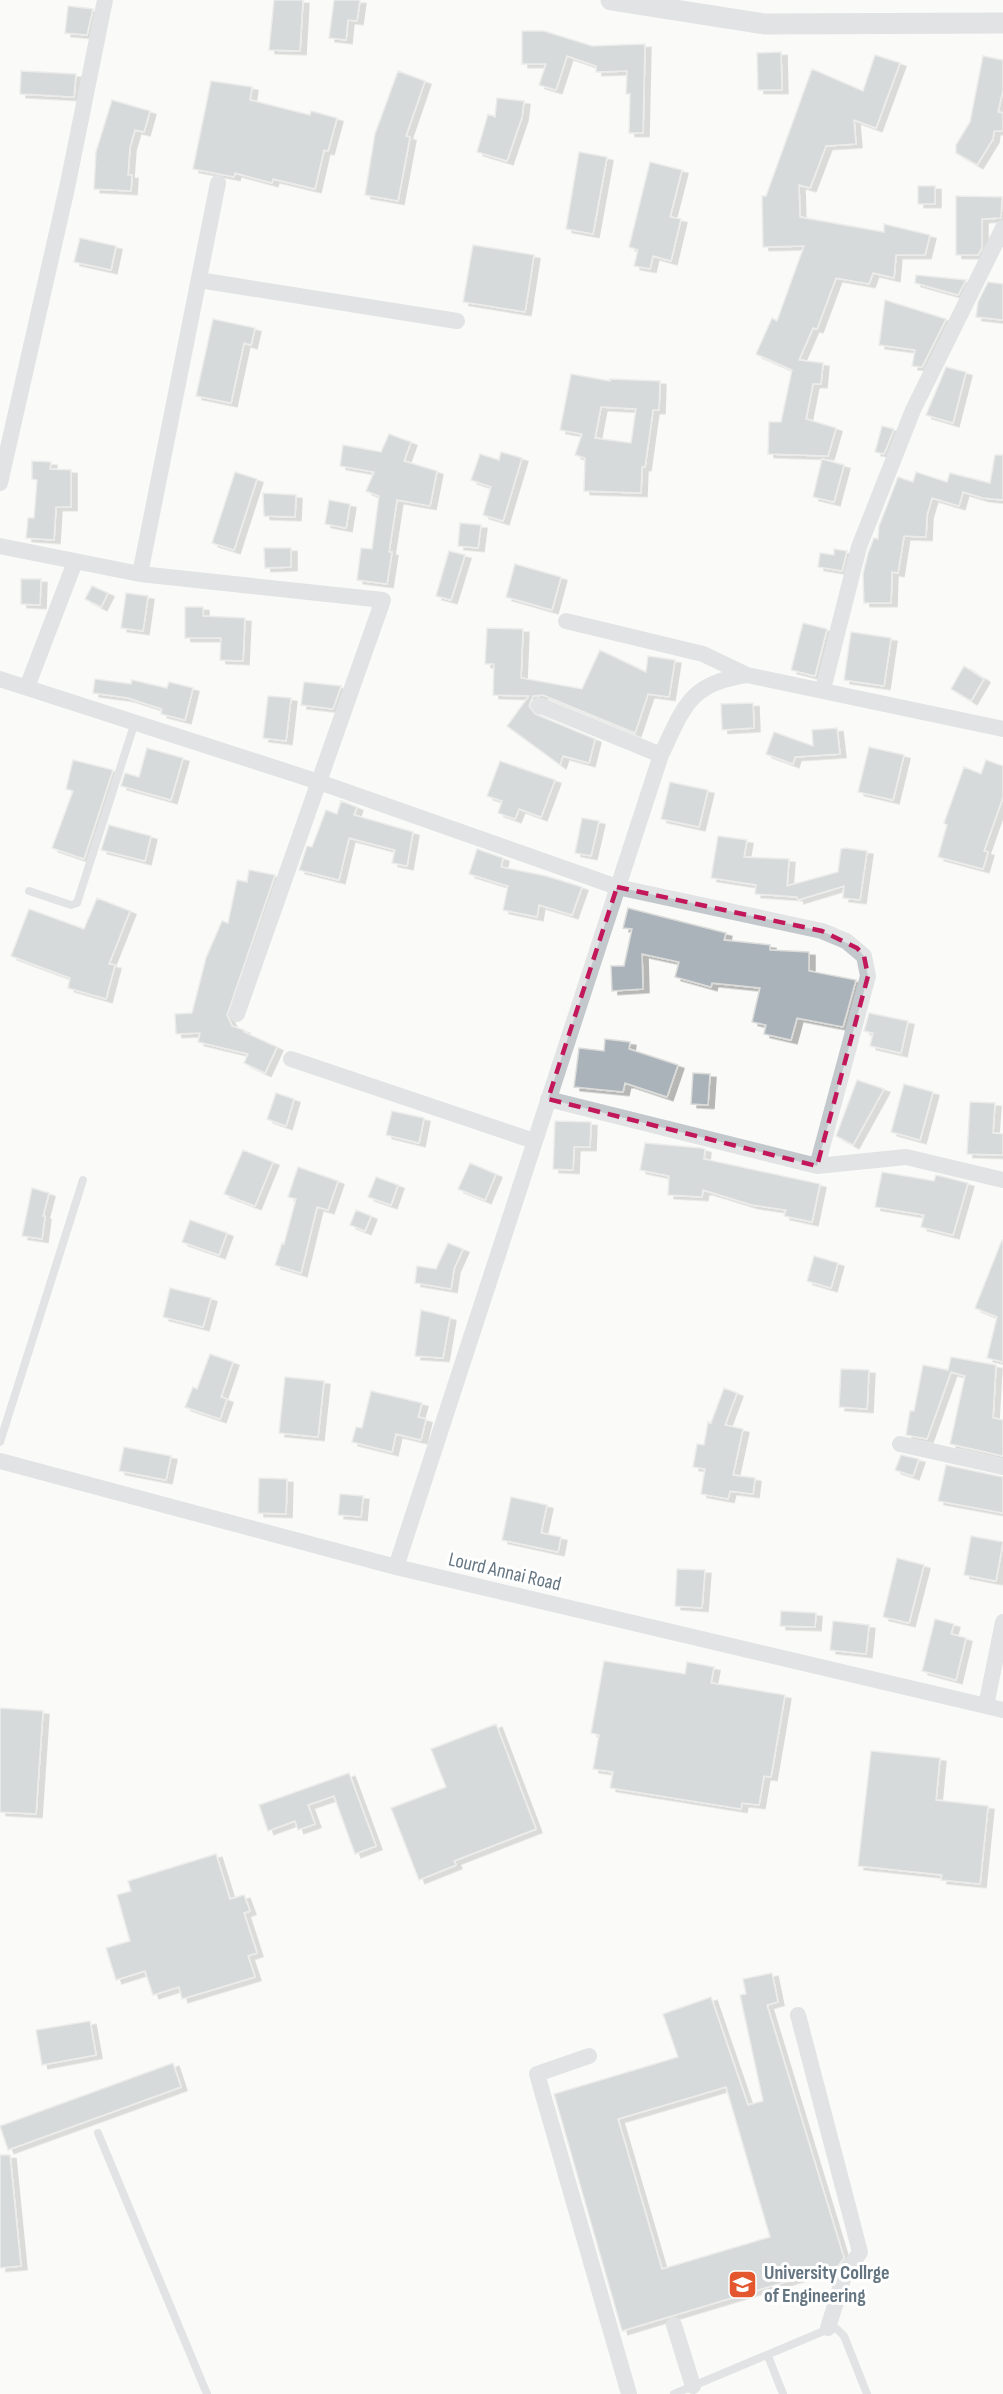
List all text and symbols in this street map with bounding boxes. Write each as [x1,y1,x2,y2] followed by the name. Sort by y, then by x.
[446,1547,563,1597] street label: Lourd Annai Road
[764,2261,890,2308] place label: University Collrge of Engineering
[727,2268,759,2300] school or university icon: University Collrge of Engineering

